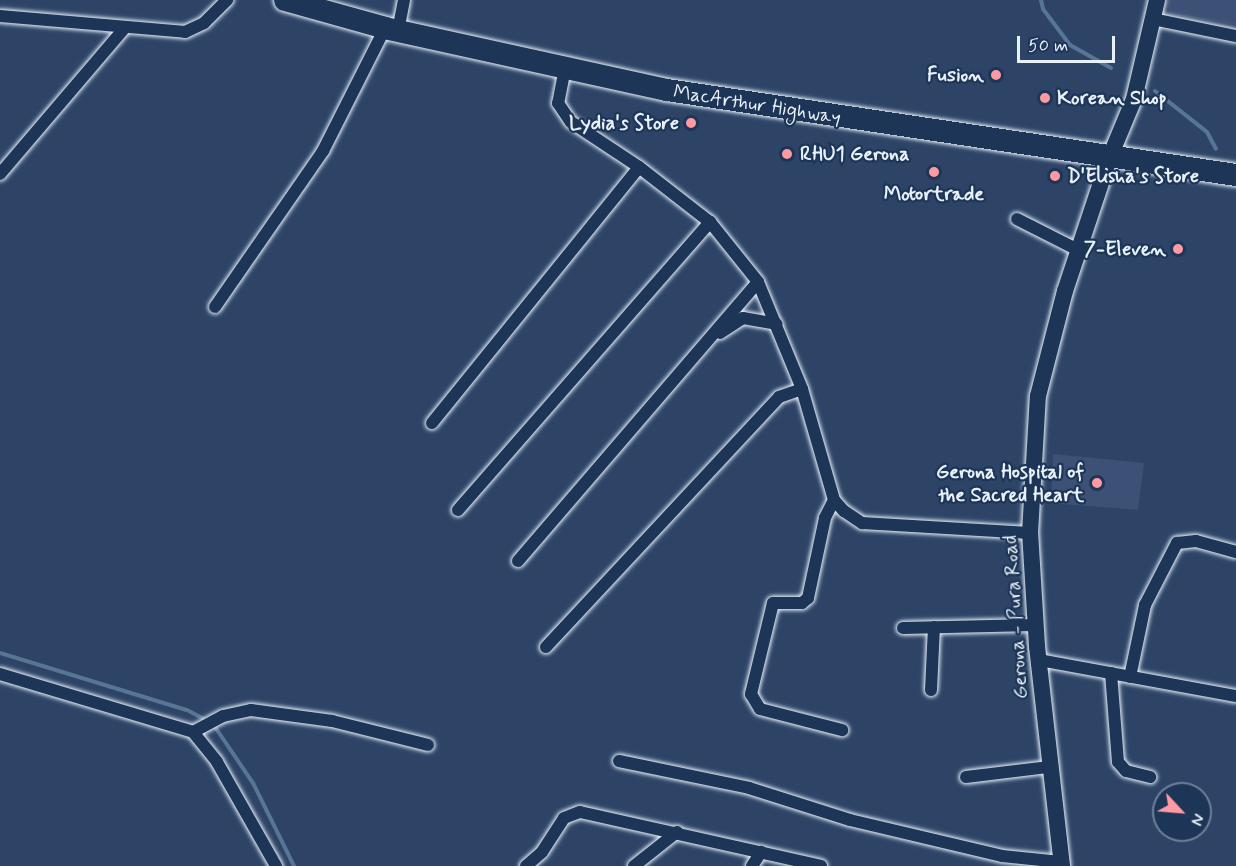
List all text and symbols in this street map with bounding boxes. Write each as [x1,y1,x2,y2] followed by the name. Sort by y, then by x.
[1020,24,1118,62] scale bar
[1028,34,1068,58] text: 50 m
[927,63,984,87] place label: Fusion
[989,68,1003,82] marker: Fusion
[672,80,842,130] street label: MacArthur Highway
[1057,86,1167,110] place label: Korean Shop
[1038,91,1052,105] marker: Korean Shop
[569,111,679,135] place label: Lydia's Store
[684,116,698,130] marker: Lydia's Store
[800,142,909,166] place label: RHU1 Gerona
[778,145,796,163] marker: RHU1 Gerona
[1067,164,1199,188] place label: D'Elisha's Store
[927,165,941,179] marker: Motortrade
[1048,169,1062,183] marker: D'Elisha's Store
[884,182,984,206] place label: Motortrade
[1084,237,1166,261] place label: 7-Eleven
[1171,242,1185,256] marker: 7-Eleven
[925,460,1084,507] place label: Gerona Hospital of the Sacred Heart
[1088,474,1106,492] marker: Gerona Hospital of the Sacred Heart
[998,535,1034,699] street label: Gerona - Pura Road
[1152,782,1212,842] north arrow
[1185,810,1209,829] text: N

